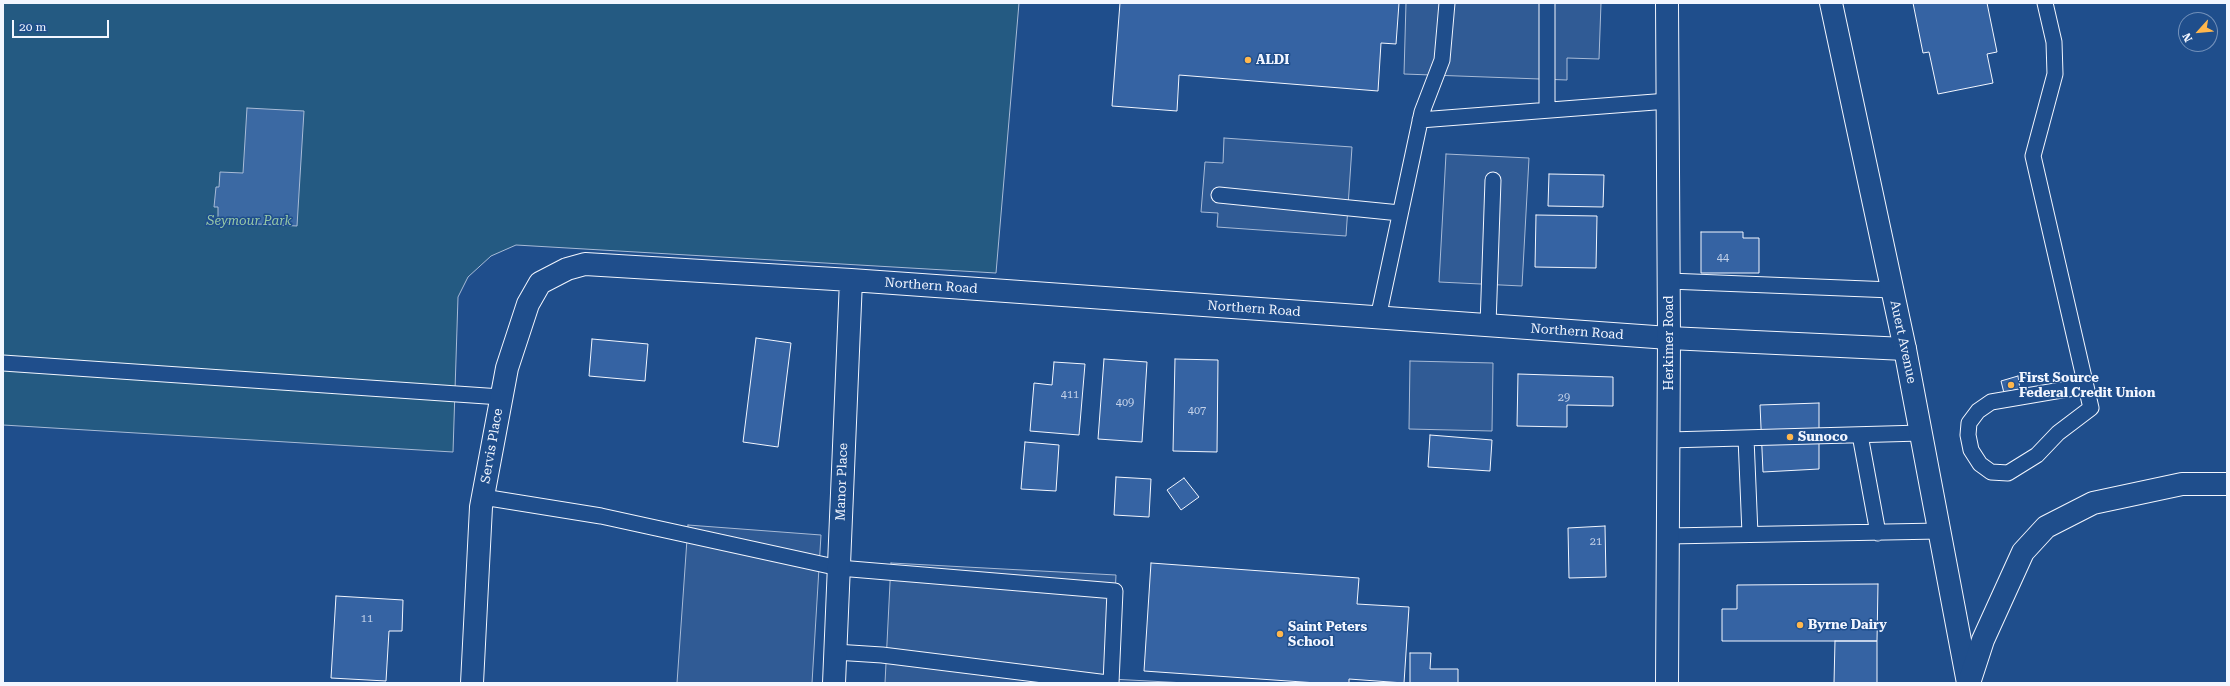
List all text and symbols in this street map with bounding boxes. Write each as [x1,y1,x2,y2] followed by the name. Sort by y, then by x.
[14,12,111,38] scale bar
[2178,12,2218,52] north arrow
[19,20,46,34] text: 20 m
[2180,30,2195,44] text: N
[1256,52,1289,68] place label: ALDI
[1243,55,1253,65] marker: ALDI
[206,213,292,229] park label: Seymour Park
[1717,251,1729,265] house number: 44
[884,275,978,297] street label: Northern Road
[1661,295,1677,391] street label: Herkimer Road
[1207,298,1301,320] street label: Northern Road
[1887,299,1919,385] street label: Auert Avenue
[1530,321,1624,343] street label: Northern Road
[2019,370,2155,401] place label: First Source Federal Credit Union
[2006,380,2016,390] marker: First Source Federal Credit Union
[1061,388,1079,402] house number: 411
[1558,391,1570,405] house number: 29
[1116,396,1134,410] house number: 409
[1188,404,1206,418] house number: 407
[478,407,506,485] street label: Servis Place
[1798,429,1848,445] place label: Sunoco
[1785,432,1795,442] marker: Sunoco
[833,443,851,521] street label: Manor Place
[1590,535,1602,549] house number: 21
[361,612,373,626] house number: 11
[1808,617,1887,633] place label: Byrne Dairy
[1288,619,1367,650] place label: Saint Peters School
[1795,620,1805,630] marker: Byrne Dairy
[1275,629,1285,639] marker: Saint Peters School

